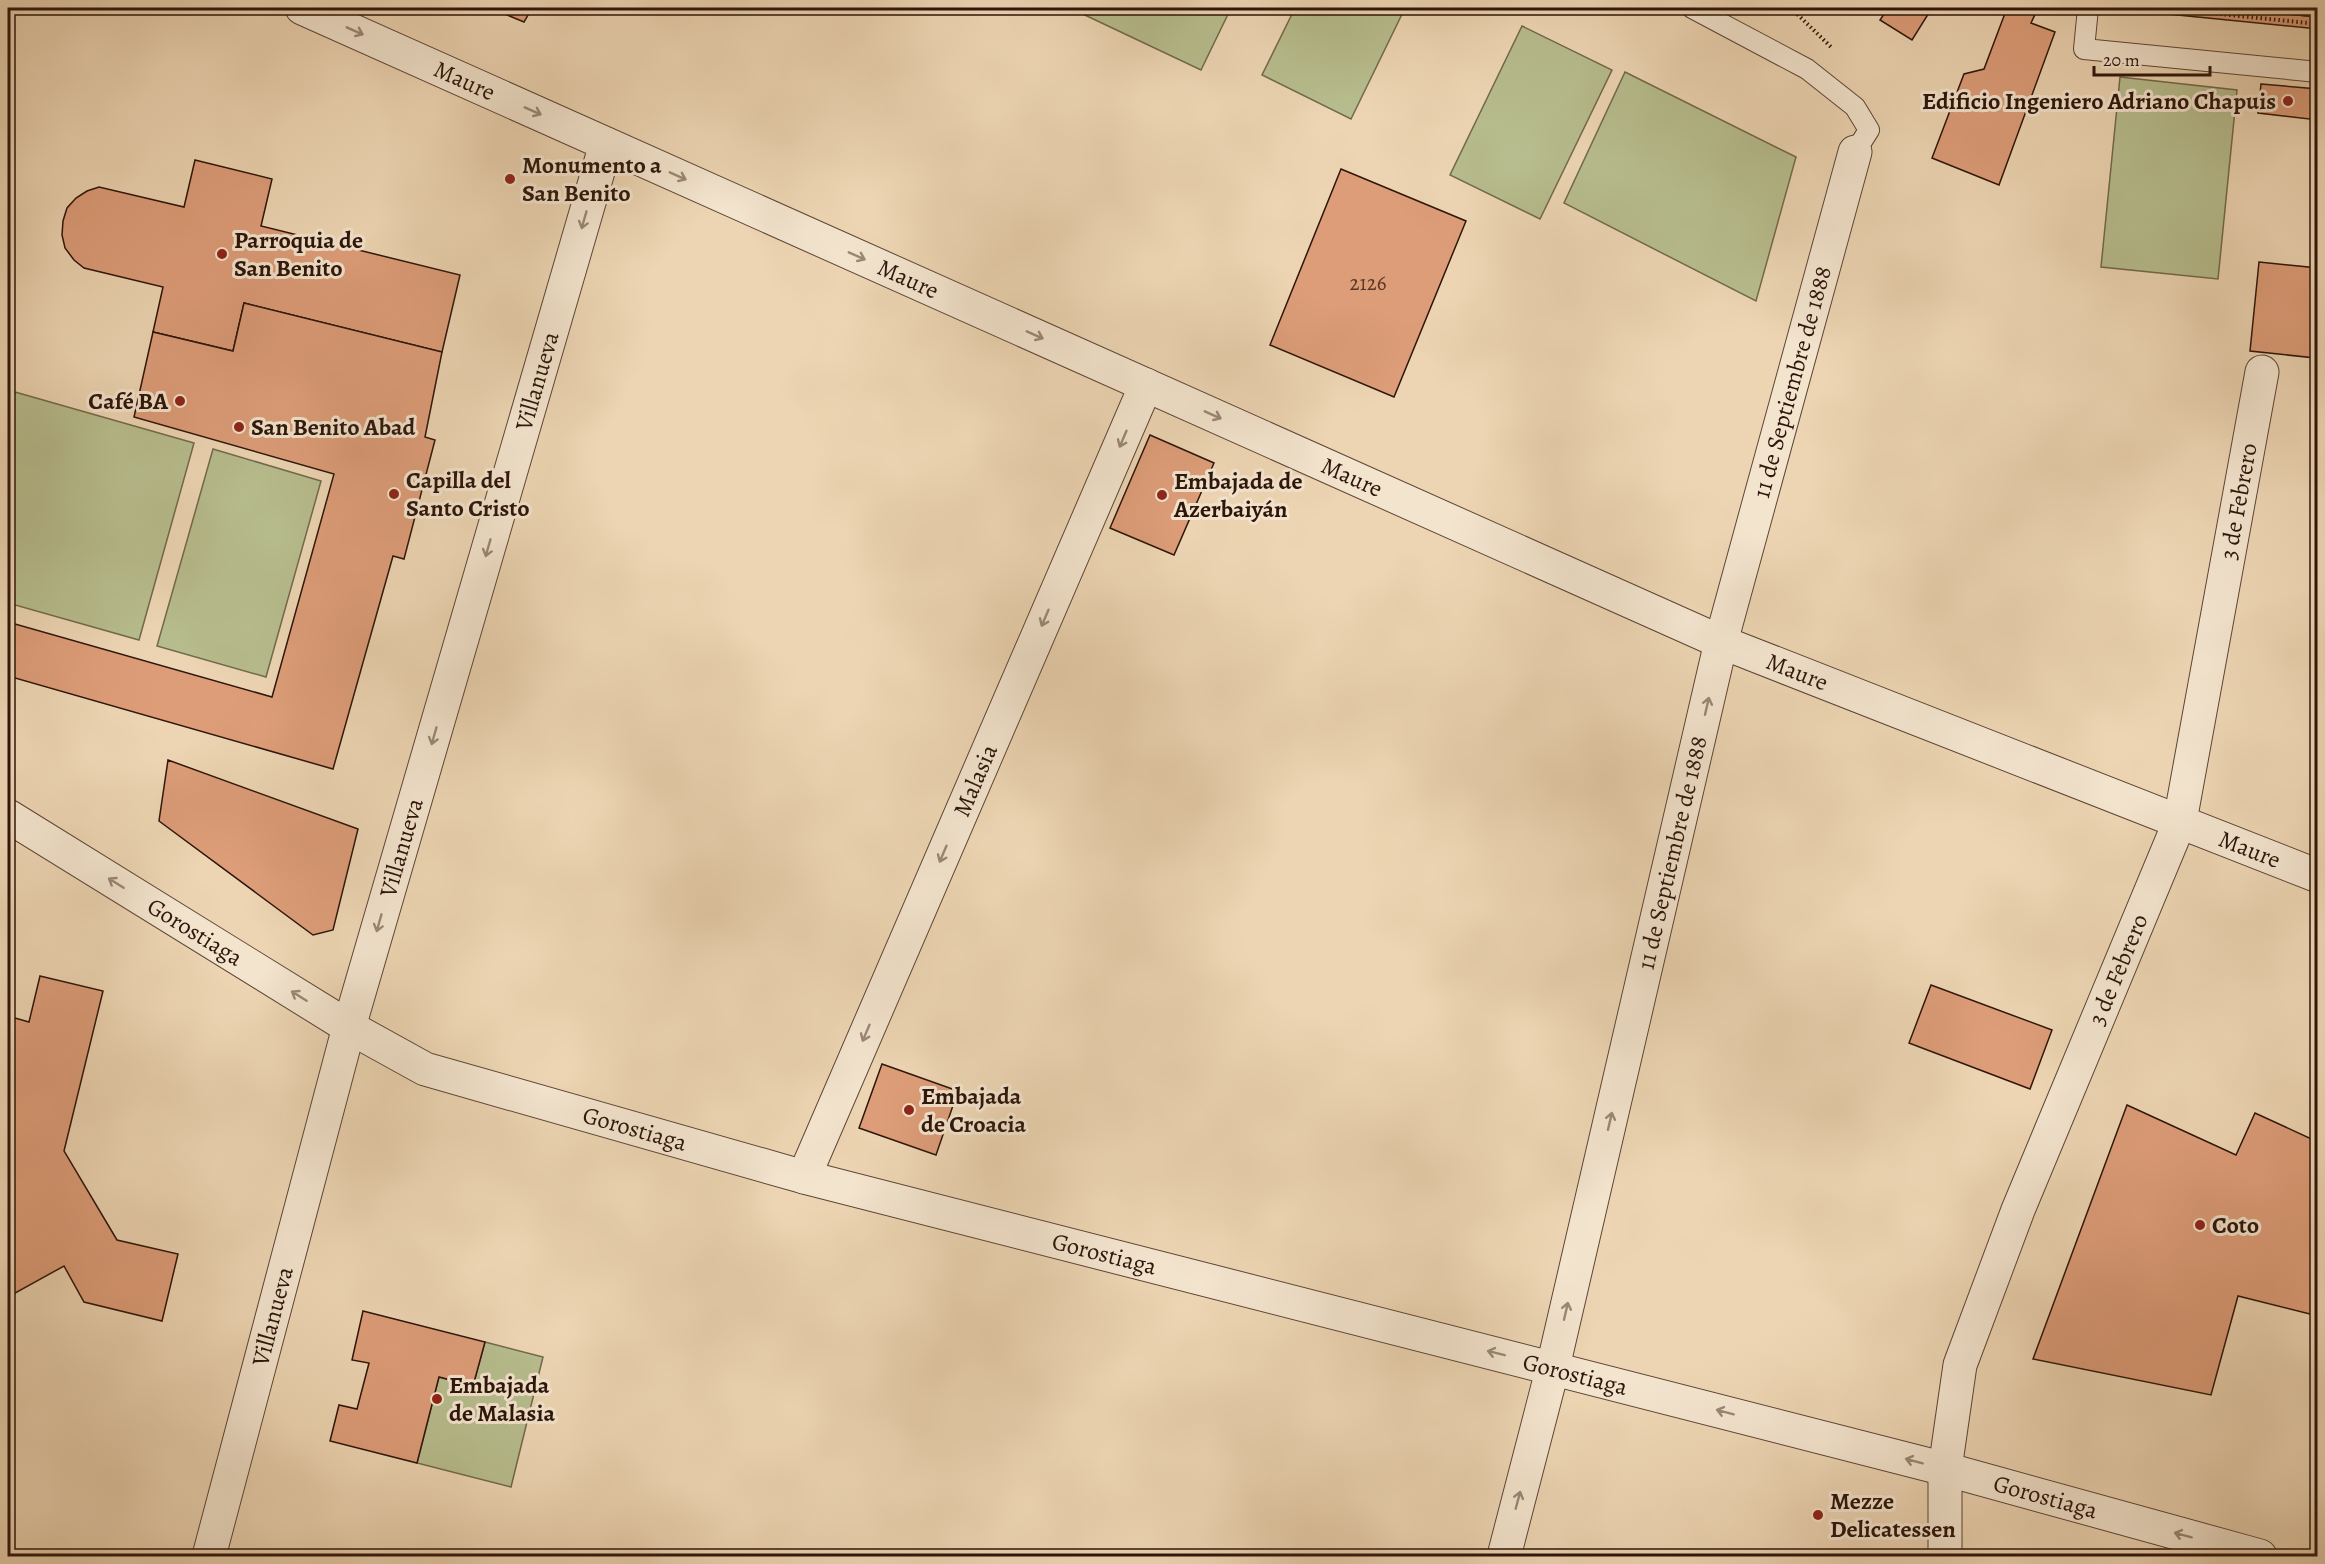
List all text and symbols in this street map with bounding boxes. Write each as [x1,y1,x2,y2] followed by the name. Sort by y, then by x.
[346,26,364,38] one-way arrow
[2094,39,2210,77] scale bar
[2103,48,2140,72] text: 20 m
[429,53,500,108] street label: Maure
[1922,85,2276,117] place label: Edificio Ingeniero Adriano Chapuis
[2281,94,2295,108] marker: Edificio Ingeniero Adriano Chapuis
[524,106,542,117] one-way arrow
[522,149,662,209] place label: Monumento a San Benito
[669,171,687,182] one-way arrow
[503,172,517,186] marker: Monumento a San Benito
[578,210,589,229] one-way arrow
[234,224,363,284] place label: Parroquia de San Benito
[215,247,229,261] marker: Parroquia de San Benito
[847,250,865,262] one-way arrow
[873,251,944,307] street label: Maure
[1745,263,1839,502] street label: 11 de Septiembre de 1888
[1350,269,1387,297] house number: 2126
[507,327,567,435] street label: Villanueva
[1025,330,1043,341] one-way arrow
[88,385,169,417] place label: Café BA
[173,394,187,408] marker: Café BA
[1203,409,1221,421] one-way arrow
[251,411,416,443] place label: San Benito Abad
[232,420,246,434] marker: San Benito Abad
[1117,429,1128,447] one-way arrow
[2212,440,2265,562] street label: 3 de Febrero
[1316,449,1388,505] street label: Maure
[406,464,530,524] place label: Capilla del Santo Cristo
[1173,465,1303,525] place label: Embajada de Azerbaiyán
[387,487,401,501] marker: Capilla del Santo Cristo
[1155,488,1169,502] marker: Embajada de Azerbaiyán
[482,538,493,557] one-way arrow
[1039,608,1051,626] one-way arrow
[1762,645,1833,698] street label: Maure
[1701,697,1713,716] one-way arrow
[428,726,439,745] one-way arrow
[1630,733,1715,973] street label: 11 de Septiembre de 1888
[946,738,1005,822] street label: Malasia
[371,794,431,902] street label: Villanueva
[2214,823,2285,876] street label: Maure
[937,845,948,863] one-way arrow
[108,876,125,888] one-way arrow
[141,890,250,974] street label: Gorostiaga
[2081,909,2156,1030] street label: 3 de Febrero
[373,913,385,932] one-way arrow
[291,990,308,1002] one-way arrow
[859,1024,871,1042] one-way arrow
[921,1080,1027,1140] place label: Embajada de Croacia
[579,1099,691,1159] street label: Gorostiaga
[902,1103,916,1117] marker: Embajada de Croacia
[1605,1112,1617,1131] one-way arrow
[2212,1209,2259,1241] place label: Coto
[2193,1218,2207,1232] marker: Coto
[1049,1225,1161,1283] street label: Gorostiaga
[244,1262,301,1371] street label: Villanueva
[1561,1302,1573,1321] one-way arrow
[1487,1346,1506,1358] one-way arrow
[1520,1346,1632,1403] street label: Gorostiaga
[449,1369,555,1429] place label: Embajada de Malasia
[430,1392,444,1406] marker: Embajada de Malasia
[1716,1406,1735,1417] one-way arrow
[1905,1455,1924,1467] one-way arrow
[1990,1467,2102,1527] street label: Gorostiaga
[1830,1485,1956,1545] place label: Mezze Delicatessen
[1513,1491,1525,1510] one-way arrow
[1811,1508,1825,1522] marker: Mezze Delicatessen
[2174,1529,2193,1540] one-way arrow

